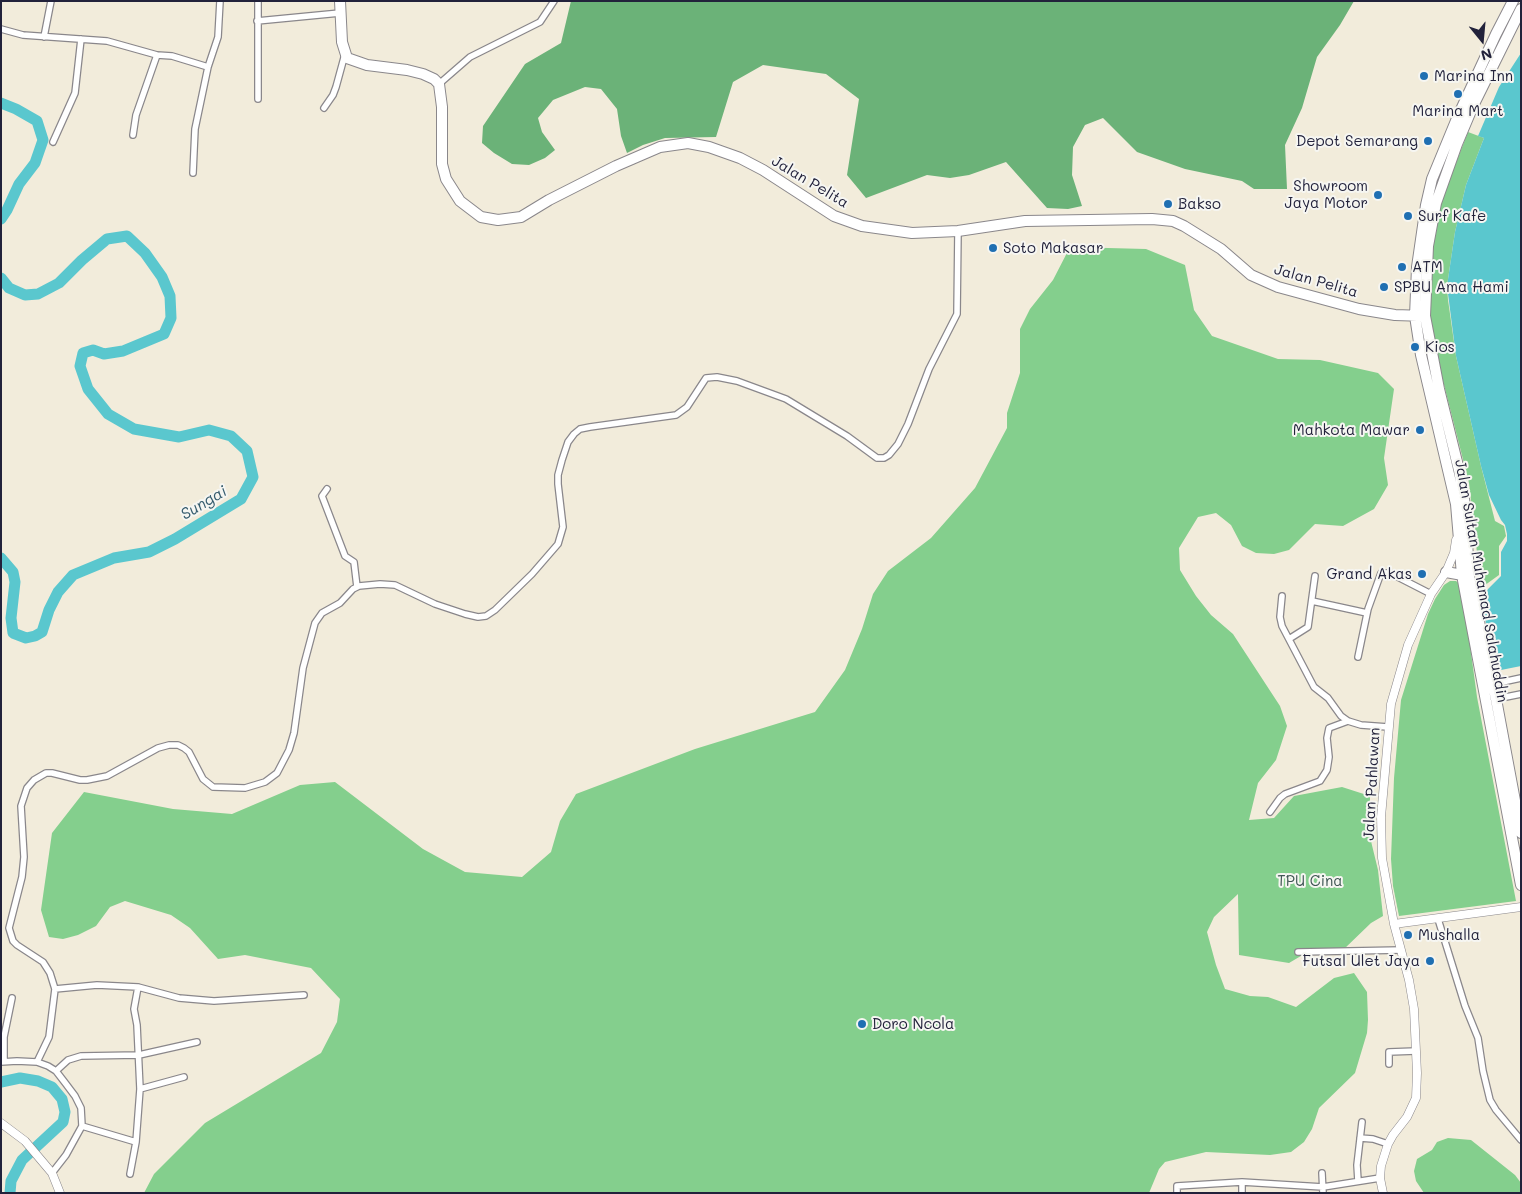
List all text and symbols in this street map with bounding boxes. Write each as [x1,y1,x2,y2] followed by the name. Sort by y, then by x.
[1457,15,1507,65] north arrow
[1479,44,1494,65] text: N
[1434,67,1513,85] place label: Marina Inn
[1418,70,1430,82] marker: Marina Inn
[1452,88,1464,100] marker: Marina Mart
[1412,102,1504,120] place label: Marina Mart
[1296,132,1418,150] place label: Depot Semarang
[1422,135,1434,147] marker: Depot Semarang
[768,152,852,212] street label: Jalan Pelita
[1285,177,1368,212] place label: Showroom Jaya Motor
[1372,189,1384,201] marker: Showroom Jaya Motor
[1178,195,1221,213] place label: Bakso
[1162,198,1174,210] marker: Bakso
[1418,207,1486,225] place label: Surf Kafe
[1402,210,1414,222] marker: Surf Kafe
[1003,239,1103,257] place label: Soto Makasar
[987,242,999,254] marker: Soto Makasar
[1412,258,1443,276] place label: ATM
[1272,260,1360,302] street label: Jalan Pelita
[1396,261,1408,273] marker: ATM
[1394,278,1509,296] place label: SPBU Ama Hami
[1378,281,1390,293] marker: SPBU Ama Hami
[1425,338,1455,356] place label: Kios
[1409,341,1421,353] marker: Kios
[1293,421,1410,439] place label: Mahkota Mawar
[1414,424,1426,436] marker: Mahkota Mawar
[1451,458,1511,704] street label: Jalan Sultan Muhamad Salahuddin
[177,482,231,524] water label: Sungai
[1326,565,1412,583] place label: Grand Akas
[1416,568,1428,580] marker: Grand Akas
[1360,727,1384,841] street label: Jalan Pahlawan
[1277,872,1343,890] park label: TPU Cina
[1418,926,1480,944] place label: Mushalla
[1402,929,1414,941] marker: Mushalla
[1302,952,1420,970] place label: Futsal Ulet Jaya
[1424,955,1436,967] marker: Futsal Ulet Jaya
[872,1015,954,1033] place label: Doro Ncola
[856,1018,868,1030] marker: Doro Ncola

